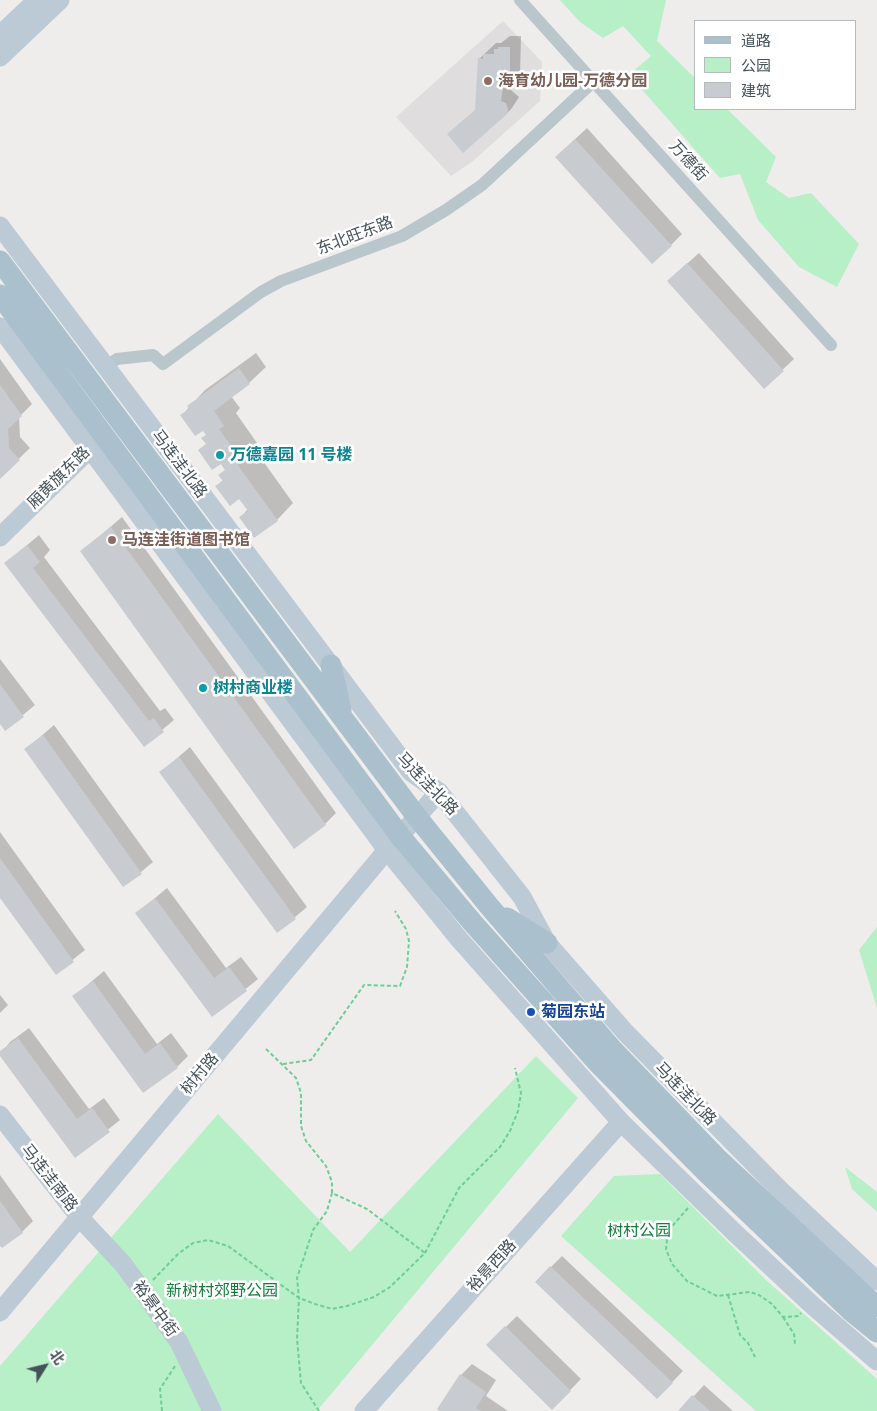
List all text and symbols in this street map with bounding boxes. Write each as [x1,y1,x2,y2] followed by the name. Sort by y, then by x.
[694,20,857,110] legend
[741,30,771,50] text: 道路
[741,55,771,75] text: 公园
[498,71,647,91] place label: 海育幼儿园-万德分园
[482,75,494,87] marker: 海育幼儿园-万德分园
[741,80,771,100] text: 建筑
[665,137,711,185] street label: 万德街
[314,213,396,259] street label: 东北旺东路
[147,426,211,502] street label: 马连洼北路
[24,443,94,513] street label: 厢黄旗东路
[230,445,353,465] place label: 万德嘉园 11 号楼
[214,449,226,461] marker: 万德嘉园 11 号楼
[122,530,250,550] place label: 马连洼街道图书馆
[106,534,118,546] marker: 马连洼街道图书馆
[213,678,293,698] place label: 树村商业楼
[197,682,209,694] marker: 树村商业楼
[392,749,462,819] street label: 马连洼北路
[541,1002,605,1022] place label: 菊园东站
[525,1006,537,1018] marker: 菊园东站
[177,1049,223,1099] street label: 树村路
[650,1059,720,1129] street label: 马连洼北路
[17,1141,81,1215] street label: 马连洼南路
[607,1221,671,1241] park label: 树村公园
[463,1236,521,1296] street label: 裕景西路
[128,1277,182,1341] street label: 裕景中街
[166,1281,278,1301] park label: 新树村郊野公园
[20,1341,70,1391] north arrow
[46,1346,69,1368] text: 北

